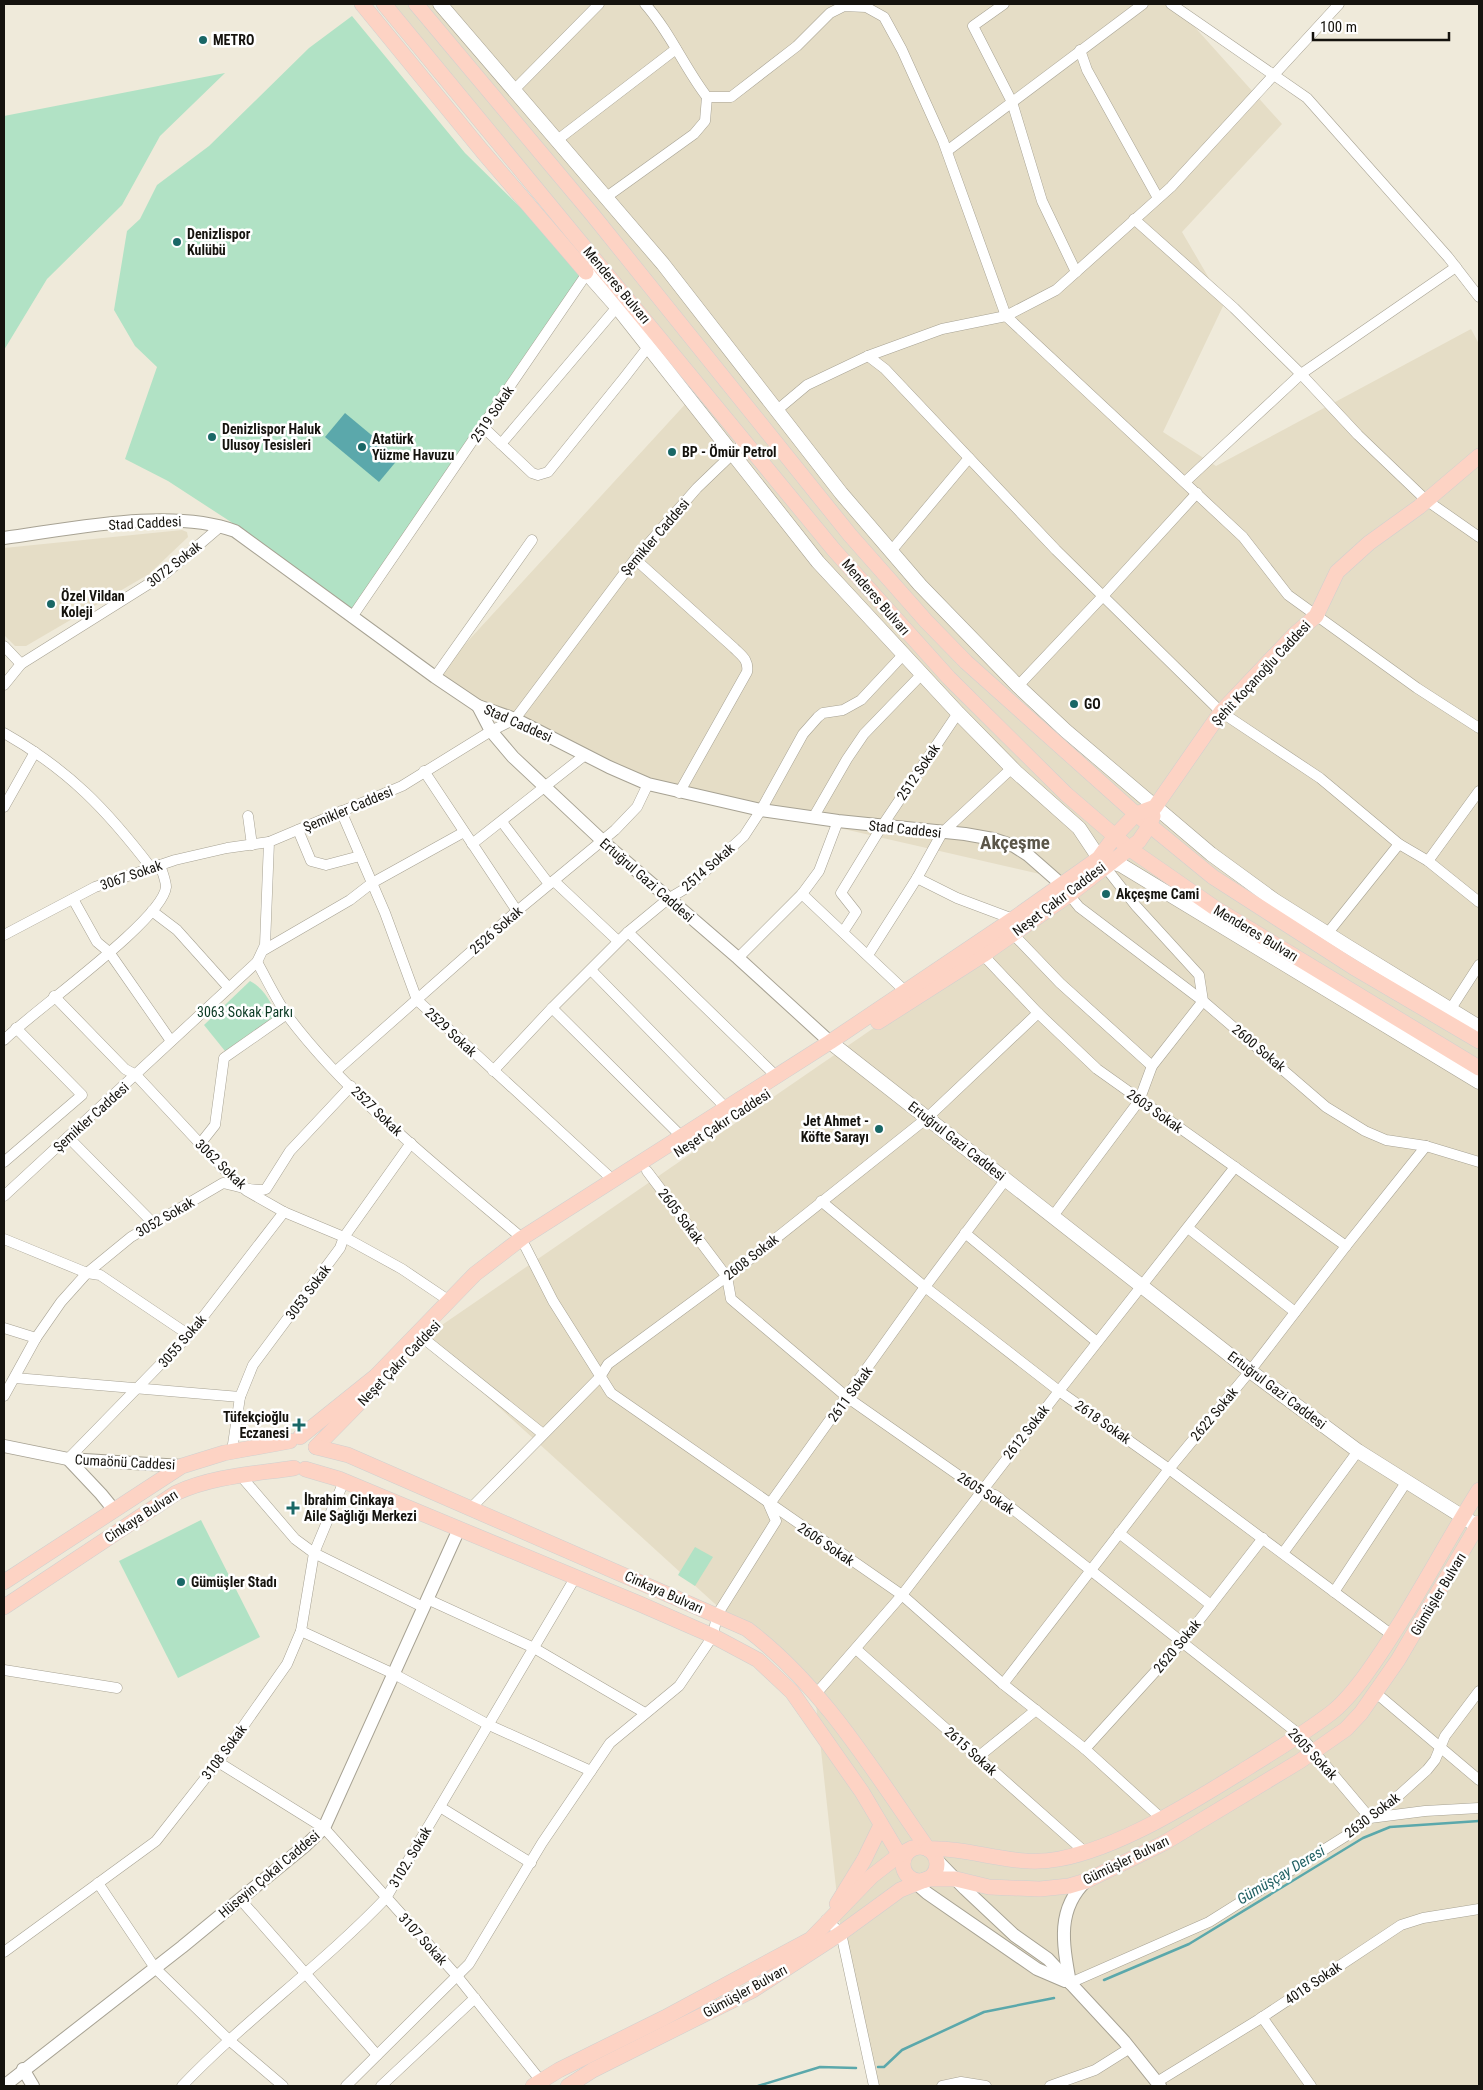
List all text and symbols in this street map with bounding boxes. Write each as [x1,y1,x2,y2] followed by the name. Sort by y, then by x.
[1313,10,1449,42] scale bar
[1320,18,1357,36] text: 100 m
[213,32,254,48] place label: METRO
[197,34,209,46] marker: METRO
[187,226,251,258] place label: Denizlispor Kulübü
[171,236,183,248] marker: Denizlispor Kulübü
[580,243,654,327] street label: Menderes Bulvarı
[467,382,517,445] street label: 2519 Sokak
[222,421,321,453] place label: Denizlispor Haluk Ulusoy Tesisleri
[206,431,218,443] marker: Denizlispor Haluk Ulusoy Tesisleri
[372,431,454,463] place label: Atatürk Yüzme Havuzu
[356,441,368,453] marker: Atatürk Yüzme Havuzu
[682,444,777,460] place label: BP - Ömür Petrol
[666,446,678,458] marker: BP - Ömür Petrol
[618,496,692,578] street label: Şemikler Caddesi
[108,513,182,533] street label: Stad Caddesi
[144,537,205,590] street label: 3072 Sokak
[839,556,913,638] street label: Menderes Bulvarı
[61,588,125,620] place label: Özel Vildan Koleji
[45,598,57,610] marker: Özel Vildan Koleji
[1208,617,1314,729] street label: Şehit Koçanoğlu Caddesi
[1084,696,1101,712] place label: GO
[1068,698,1080,710] marker: GO
[481,701,555,745] street label: Stad Caddesi
[893,740,943,803] street label: 2512 Sokak
[301,783,395,835] street label: Şemikler Caddesi
[868,817,942,841] street label: Stad Caddesi
[980,831,1050,854] district label: Akçeşme
[597,835,697,925] street label: Ertuğrul Gazi Caddesi
[678,839,738,894] street label: 2514 Sokak
[98,857,165,893] street label: 3067 Sokak
[1009,859,1109,939] street label: Neşet Çakır Caddesi
[1116,886,1199,902] place label: Akçeşme Cami
[1100,888,1112,900] marker: Akçeşme Cami
[466,902,526,957] street label: 2526 Sokak
[1211,902,1301,964] street label: Menderes Bulvarı
[197,1004,293,1020] park label: 3063 Sokak Parkı
[422,1004,481,1060] street label: 2529 Sokak
[1229,1021,1289,1075] street label: 2600 Sokak
[50,1079,132,1155] street label: Şemikler Caddesi
[348,1083,406,1140] street label: 2527 Sokak
[671,1086,773,1160] street label: Neşet Çakır Caddesi
[1124,1086,1187,1136] street label: 2603 Sokak
[905,1098,1009,1184] street label: Ertuğrul Gazi Caddesi
[801,1113,869,1145] place label: Jet Ahmet - Köfte Sarayı
[873,1123,885,1135] marker: Jet Ahmet - Köfte Sarayı
[192,1136,250,1193] street label: 3062 Sokak
[655,1185,707,1247] street label: 2605 Sokak
[133,1194,198,1240] street label: 3052 Sokak
[721,1230,782,1283] street label: 2608 Sokak
[282,1261,334,1323] street label: 3053 Sokak
[155,1311,210,1371] street label: 3055 Sokak
[354,1317,444,1409] street label: Neşet Çakır Caddesi
[1225,1348,1329,1432] street label: Ertuğrul Gazi Caddesi
[825,1363,876,1425] street label: 2611 Sokak
[1187,1384,1241,1444] street label: 2622 Sokak
[1072,1397,1135,1447] street label: 2618 Sokak
[1000,1401,1053,1462] street label: 2612 Sokak
[223,1409,289,1441] place label: Tüfekçioğlu Eczanesi
[293,1419,305,1431] marker: Tüfekçioğlu Eczanesi
[74,1451,176,1473] street label: Cumaönü Caddesi
[955,1469,1018,1518] street label: 2605 Sokak
[101,1486,181,1546] street label: Cinkaya Bulvarı
[304,1492,417,1524] place label: İbrahim Cinkaya Aile Sağlığı Merkezi
[286,1501,300,1515] marker: İbrahim Cinkaya Aile Sağlığı Merkezi
[795,1519,858,1569] street label: 2606 Sokak
[1407,1550,1469,1638] street label: Gümüşler Bulvarı
[622,1568,706,1616] street label: Cinkaya Bulvarı
[191,1574,277,1590] place label: Gümüşler Stadı
[175,1576,187,1588] marker: Gümüşler Stadı
[1150,1616,1204,1676] street label: 2620 Sokak
[198,1721,250,1783] street label: 3108 Sokak
[942,1723,1001,1779] street label: 2615 Sokak
[1285,1725,1341,1784] street label: 2605 Sokak
[1341,1789,1403,1841] street label: 2630 Sokak
[386,1823,435,1890] street label: 3102. Sokak
[215,1827,323,1921] street label: Hüseyin Çokal Caddesi
[1080,1832,1172,1888] street label: Gümüşler Bulvarı
[1234,1841,1329,1908] water label: Gümüşçay Deresi
[395,1910,451,1969] street label: 3107 Sokak
[1282,1958,1345,2008] street label: 4018 Sokak
[700,1961,790,2021] street label: Gümüşler Bulvarı

